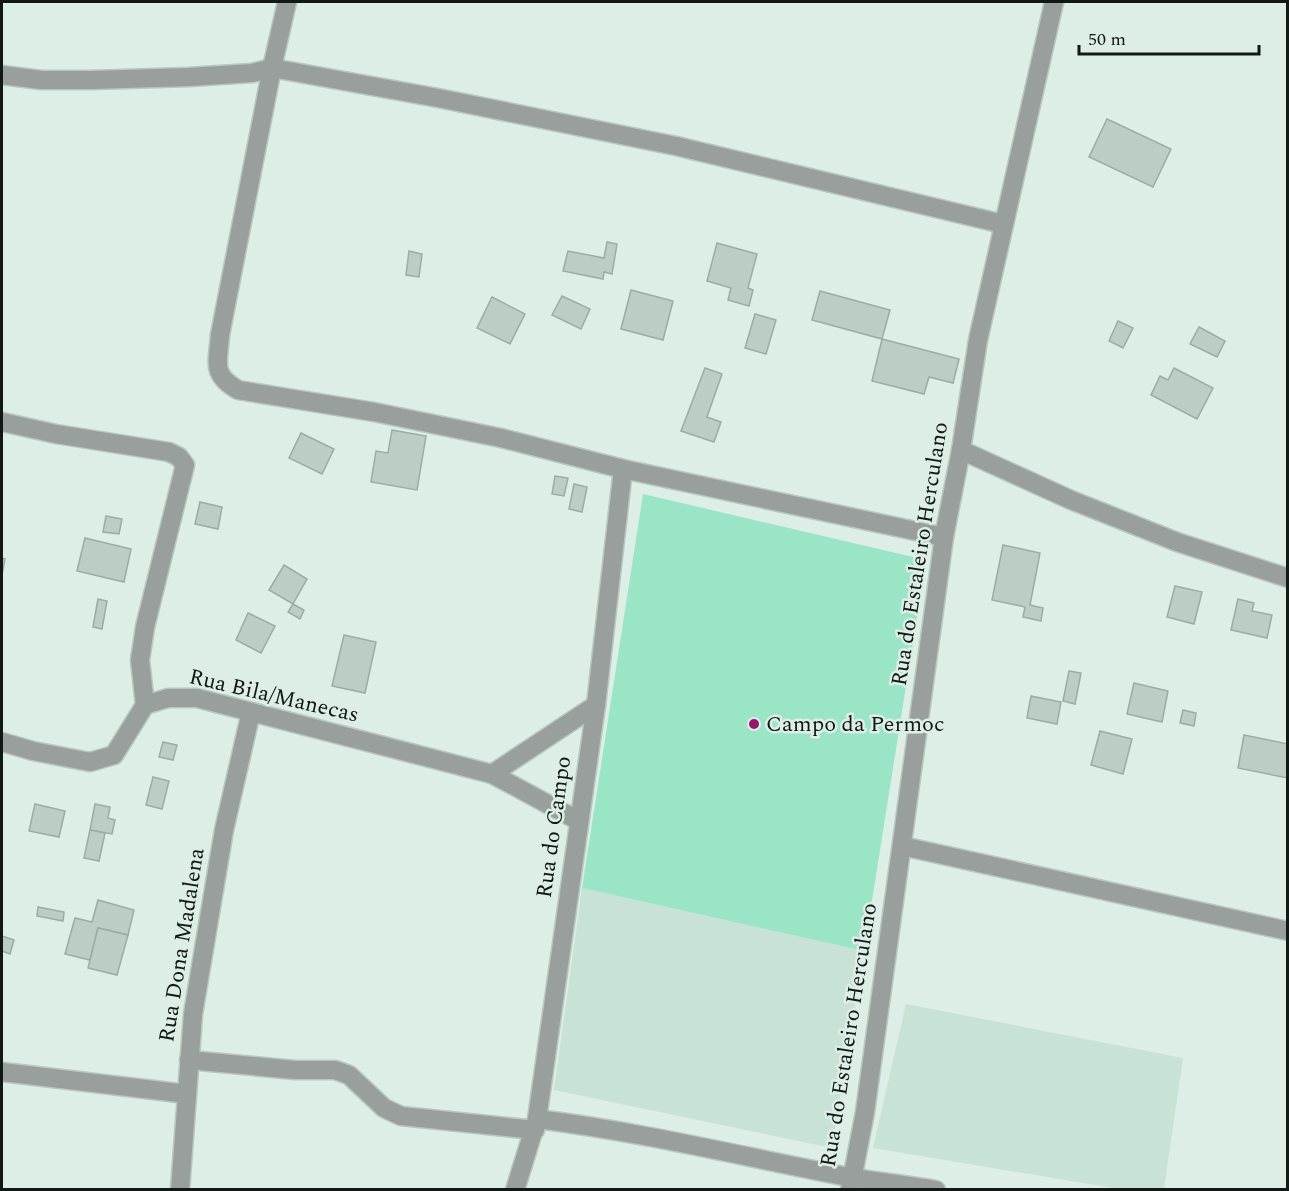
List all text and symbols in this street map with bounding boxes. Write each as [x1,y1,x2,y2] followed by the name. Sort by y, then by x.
[1079,18,1259,56] scale bar
[1088,26,1126,53] text: 50 m
[883,420,957,688] street label: Rua do Estaleiro Herculano
[186,660,362,732] street label: Rua Bila/Manecas
[766,708,945,741] place label: Campo da Permoc
[747,717,761,731] marker: Campo da Permoc
[528,754,580,900] street label: Rua do Campo
[150,845,214,1045] street label: Rua Dona Madalena
[812,901,886,1169] street label: Rua do Estaleiro Herculano

